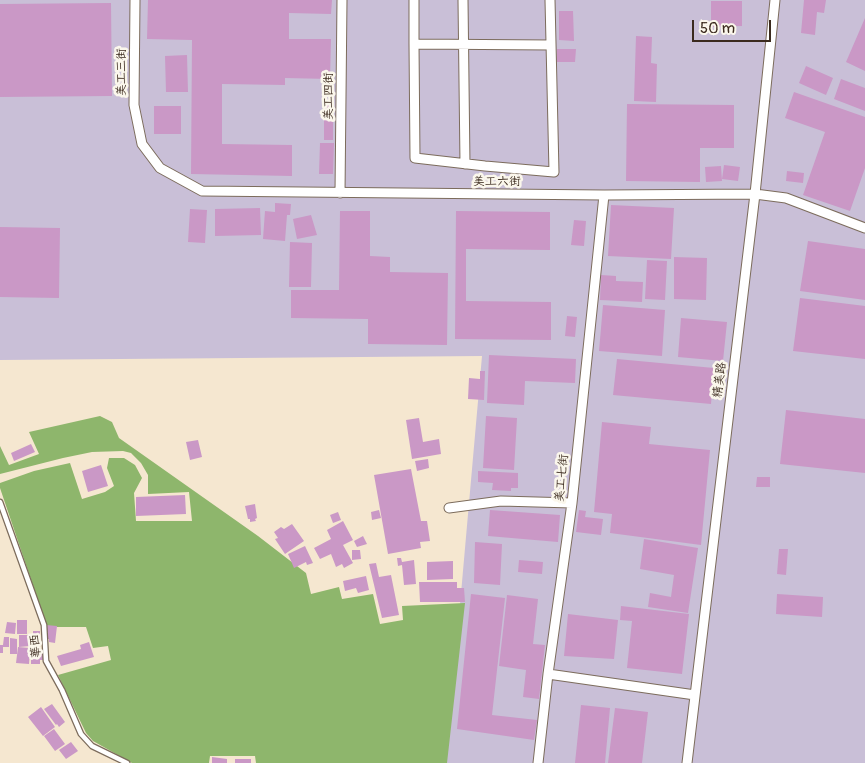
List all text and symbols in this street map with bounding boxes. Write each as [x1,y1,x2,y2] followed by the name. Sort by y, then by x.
[695,10,774,42] scale bar
[700,19,735,38] text: 50 m
[115,48,129,96] street label: 美工三街
[322,72,336,120] street label: 美工四街
[473,175,521,189] street label: 美工六街
[711,361,729,399] street label: 精美路
[552,453,572,503] street label: 美工七街
[28,633,44,659] street label: 華西

